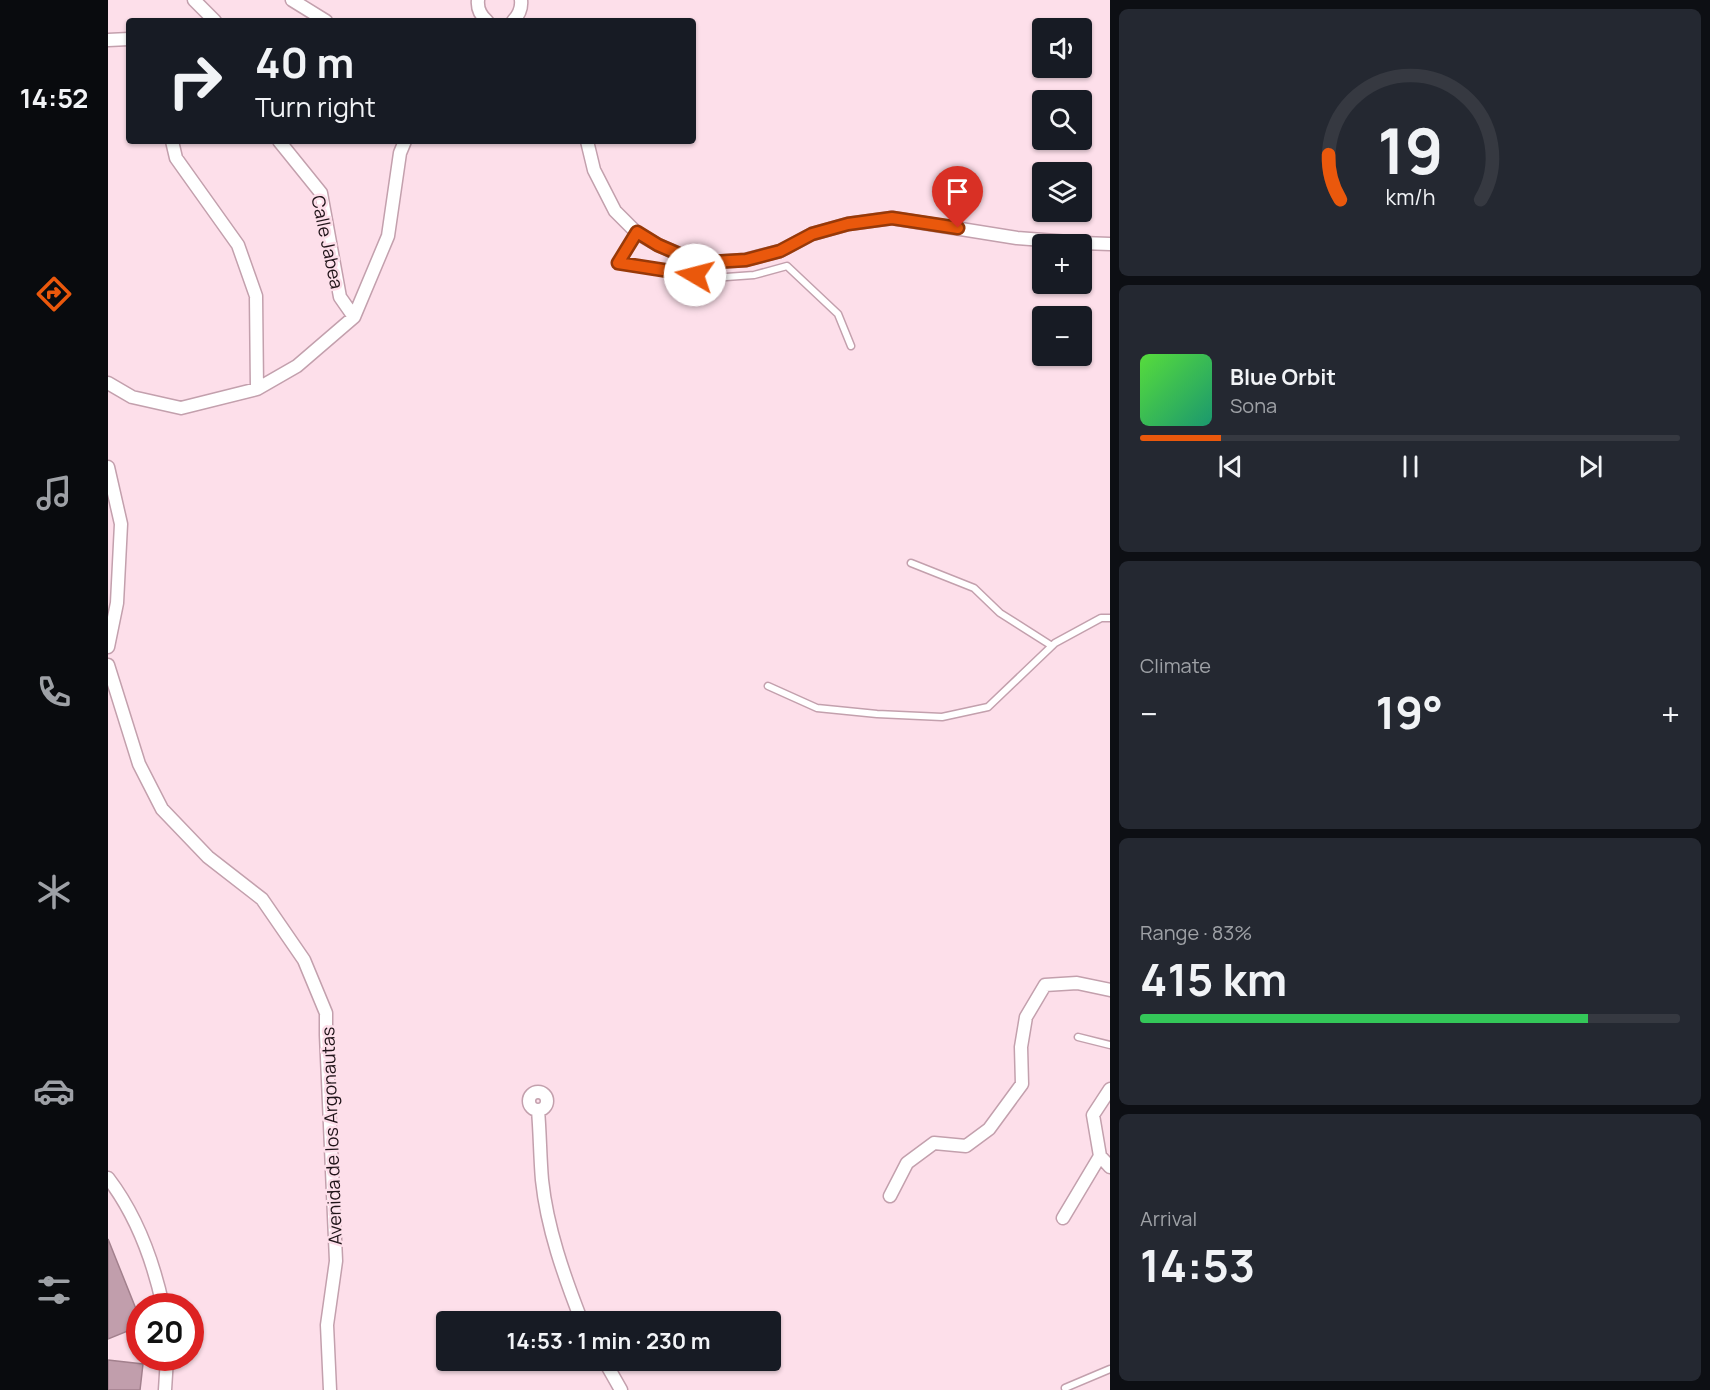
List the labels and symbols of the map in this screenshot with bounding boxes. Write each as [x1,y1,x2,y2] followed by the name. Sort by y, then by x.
[932,166,983,228] pin
[306,193,350,291] street label: Calle Jabea
[663,243,727,307] position arrow
[315,1026,347,1246] street label: Avenida de los Argonautas
[126,1293,204,1371] speed limit sign: 20

